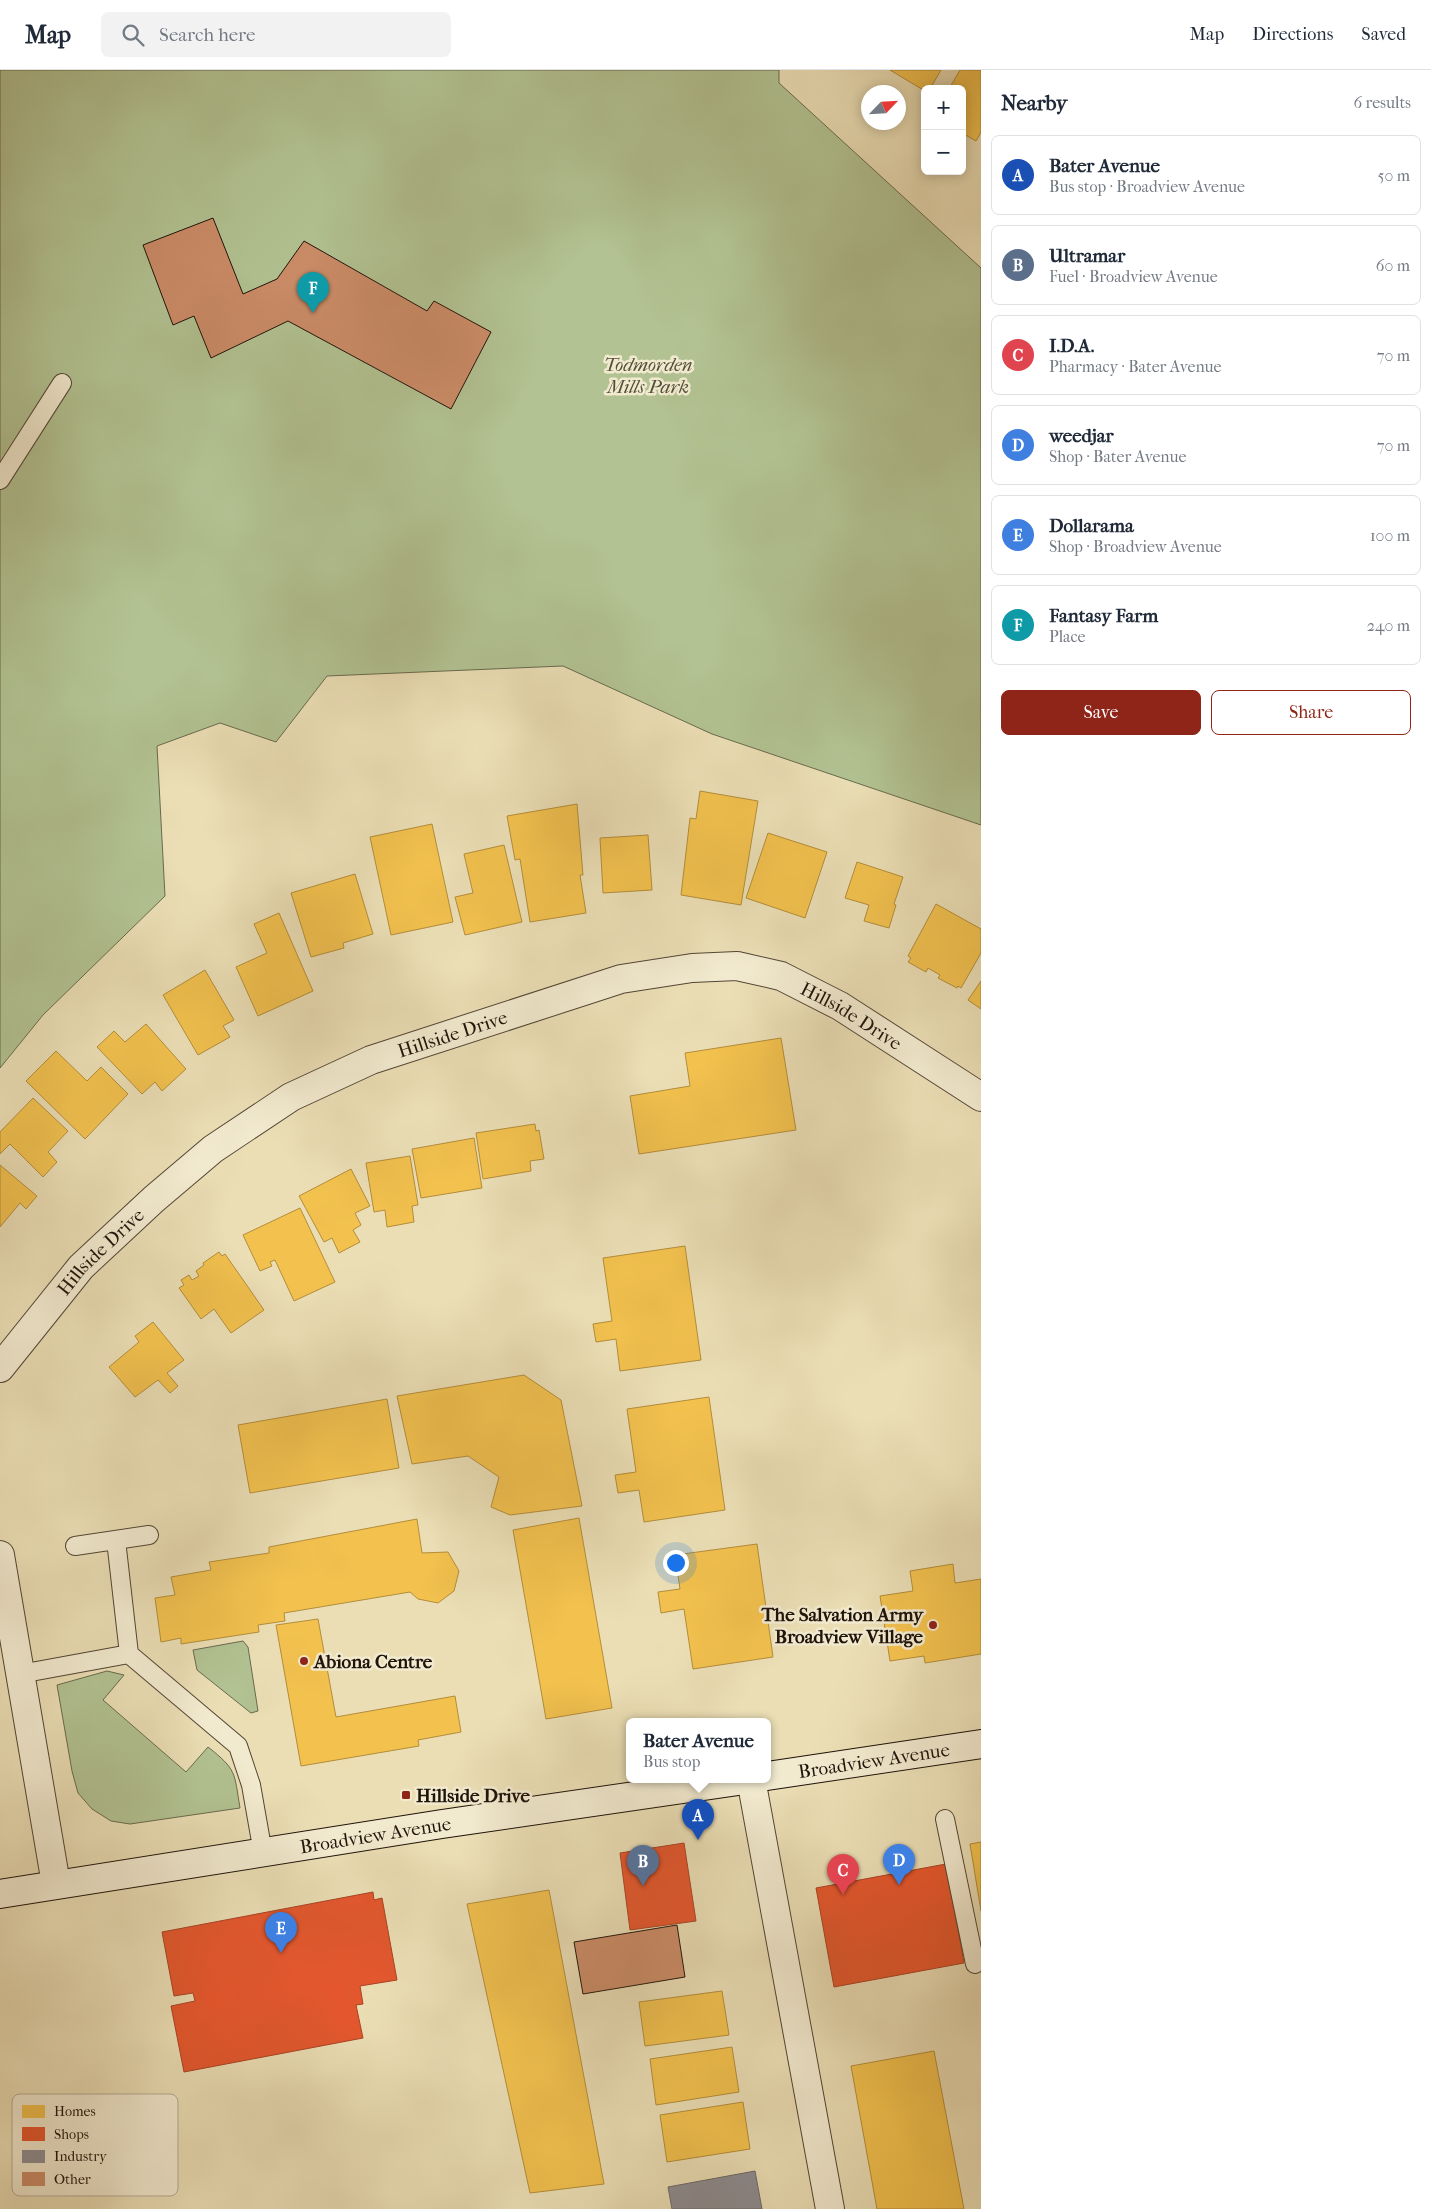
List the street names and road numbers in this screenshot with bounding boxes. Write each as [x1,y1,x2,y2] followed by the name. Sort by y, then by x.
[797,978,906,1055] street label: Hillside Drive
[395,1007,510,1063] street label: Hillside Drive
[53,1204,149,1300] street label: Hillside Drive
[797,1739,951,1783] street label: Broadview Avenue
[298,1813,453,1858] street label: Broadview Avenue

